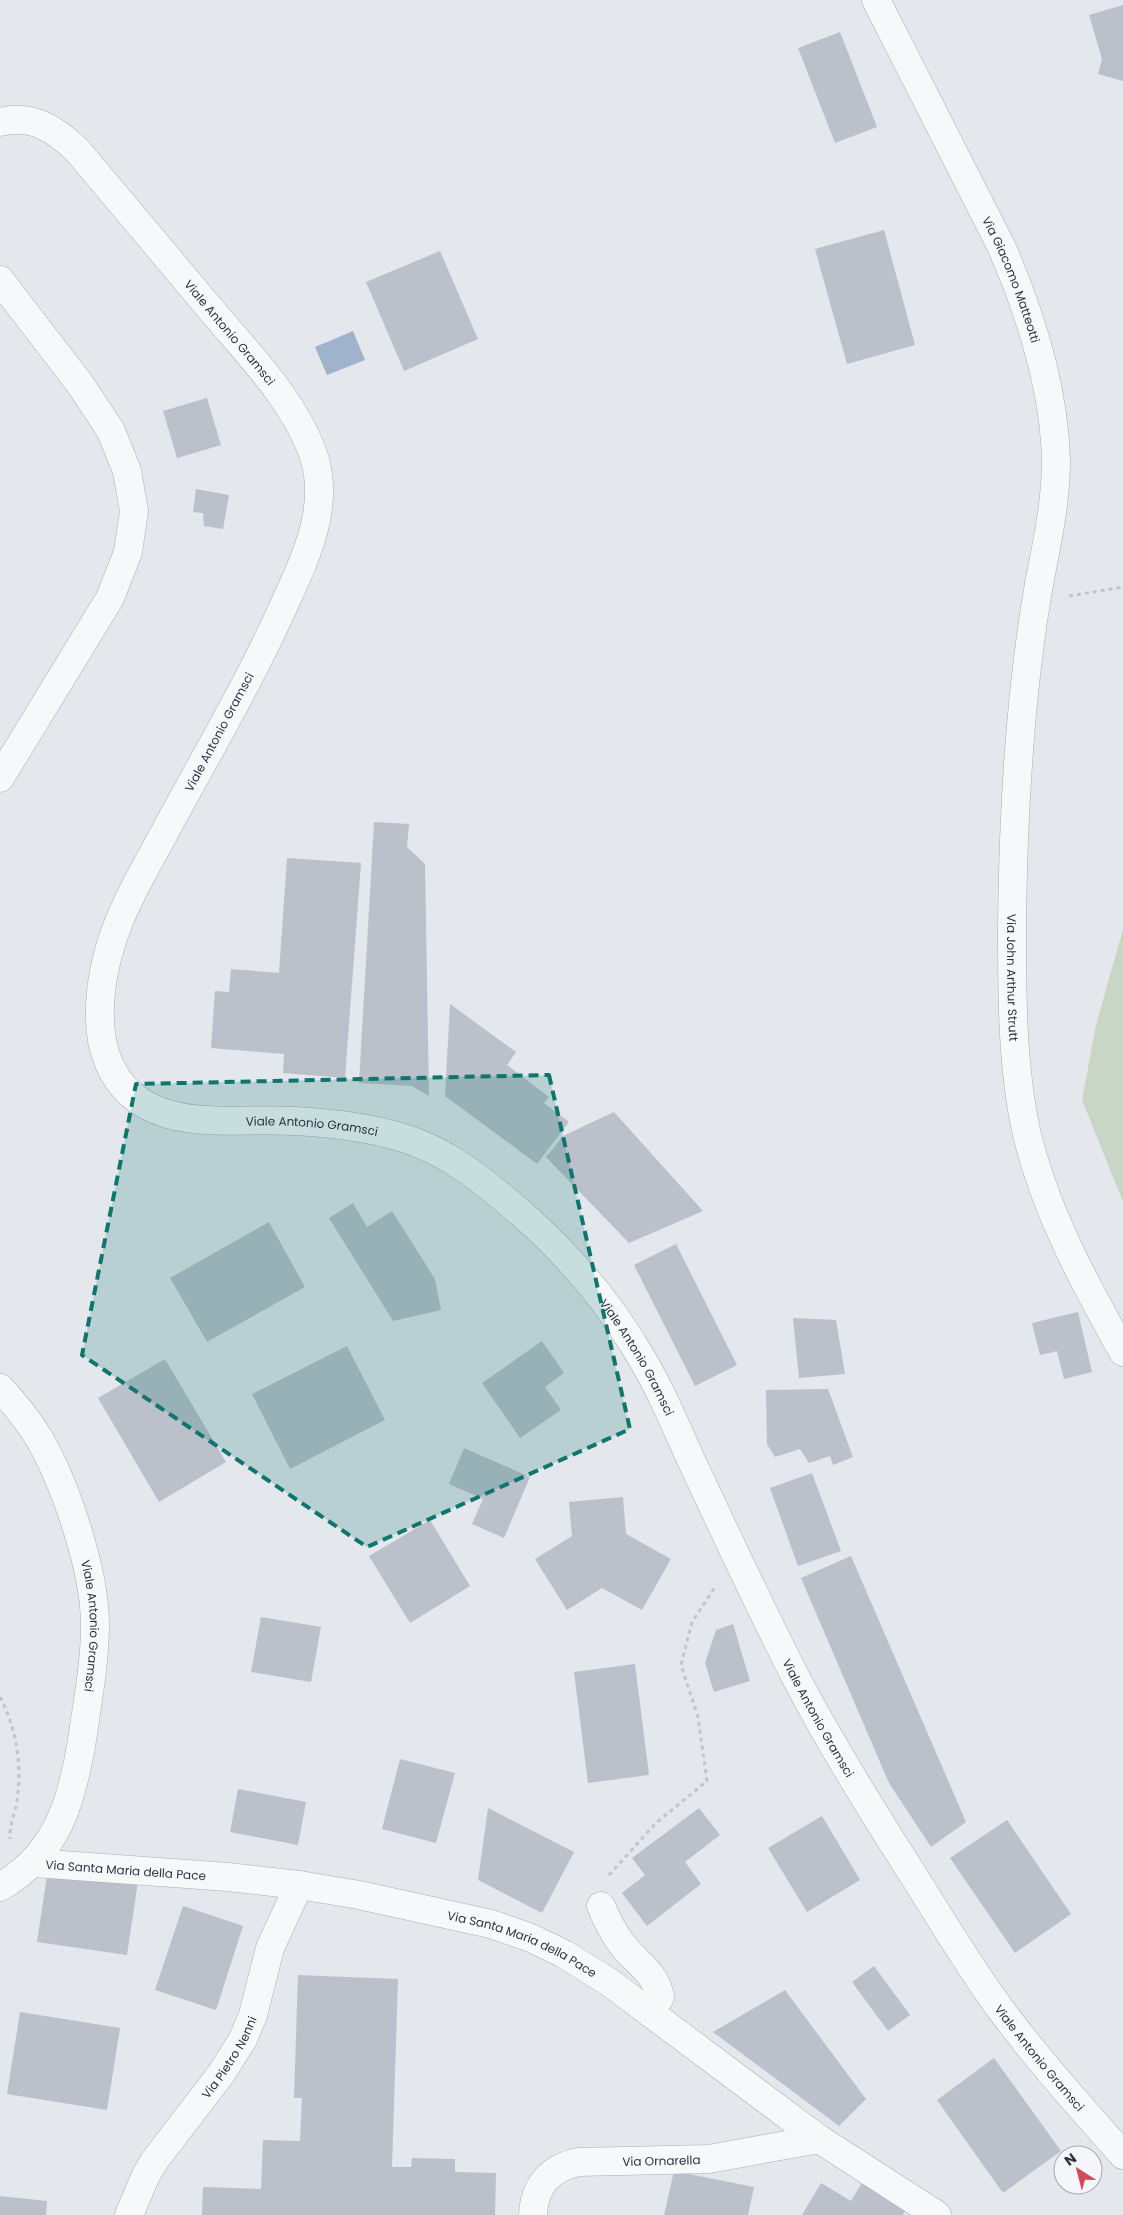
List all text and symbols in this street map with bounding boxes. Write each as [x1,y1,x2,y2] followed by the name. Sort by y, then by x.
[979,213,1045,345] street label: Via Giacomo Matteotti
[181,276,280,388] street label: Viale Antonio Gramsci
[180,669,258,795] street label: Viale Antonio Gramsci
[1004,914,1023,1042] street label: Via John Arthur Strutt
[246,1112,380,1140] street label: Viale Antonio Gramsci
[596,1295,678,1418] street label: Viale Antonio Gramsci
[78,1558,104,1693] street label: Viale Antonio Gramsci
[779,1656,859,1780] street label: Viale Antonio Gramsci
[45,1855,207,1884] street label: Via Santa Maria della Pace
[446,1906,600,1981] street label: Via Santa Maria della Pace
[991,2001,1089,2115] street label: Viale Antonio Gramsci
[197,2013,260,2102] street label: Via Pietro Nenni
[1053,2145,1103,2195] north arrow
[1060,2148,1080,2171] text: N
[622,2151,701,2169] street label: Via Ornarella

